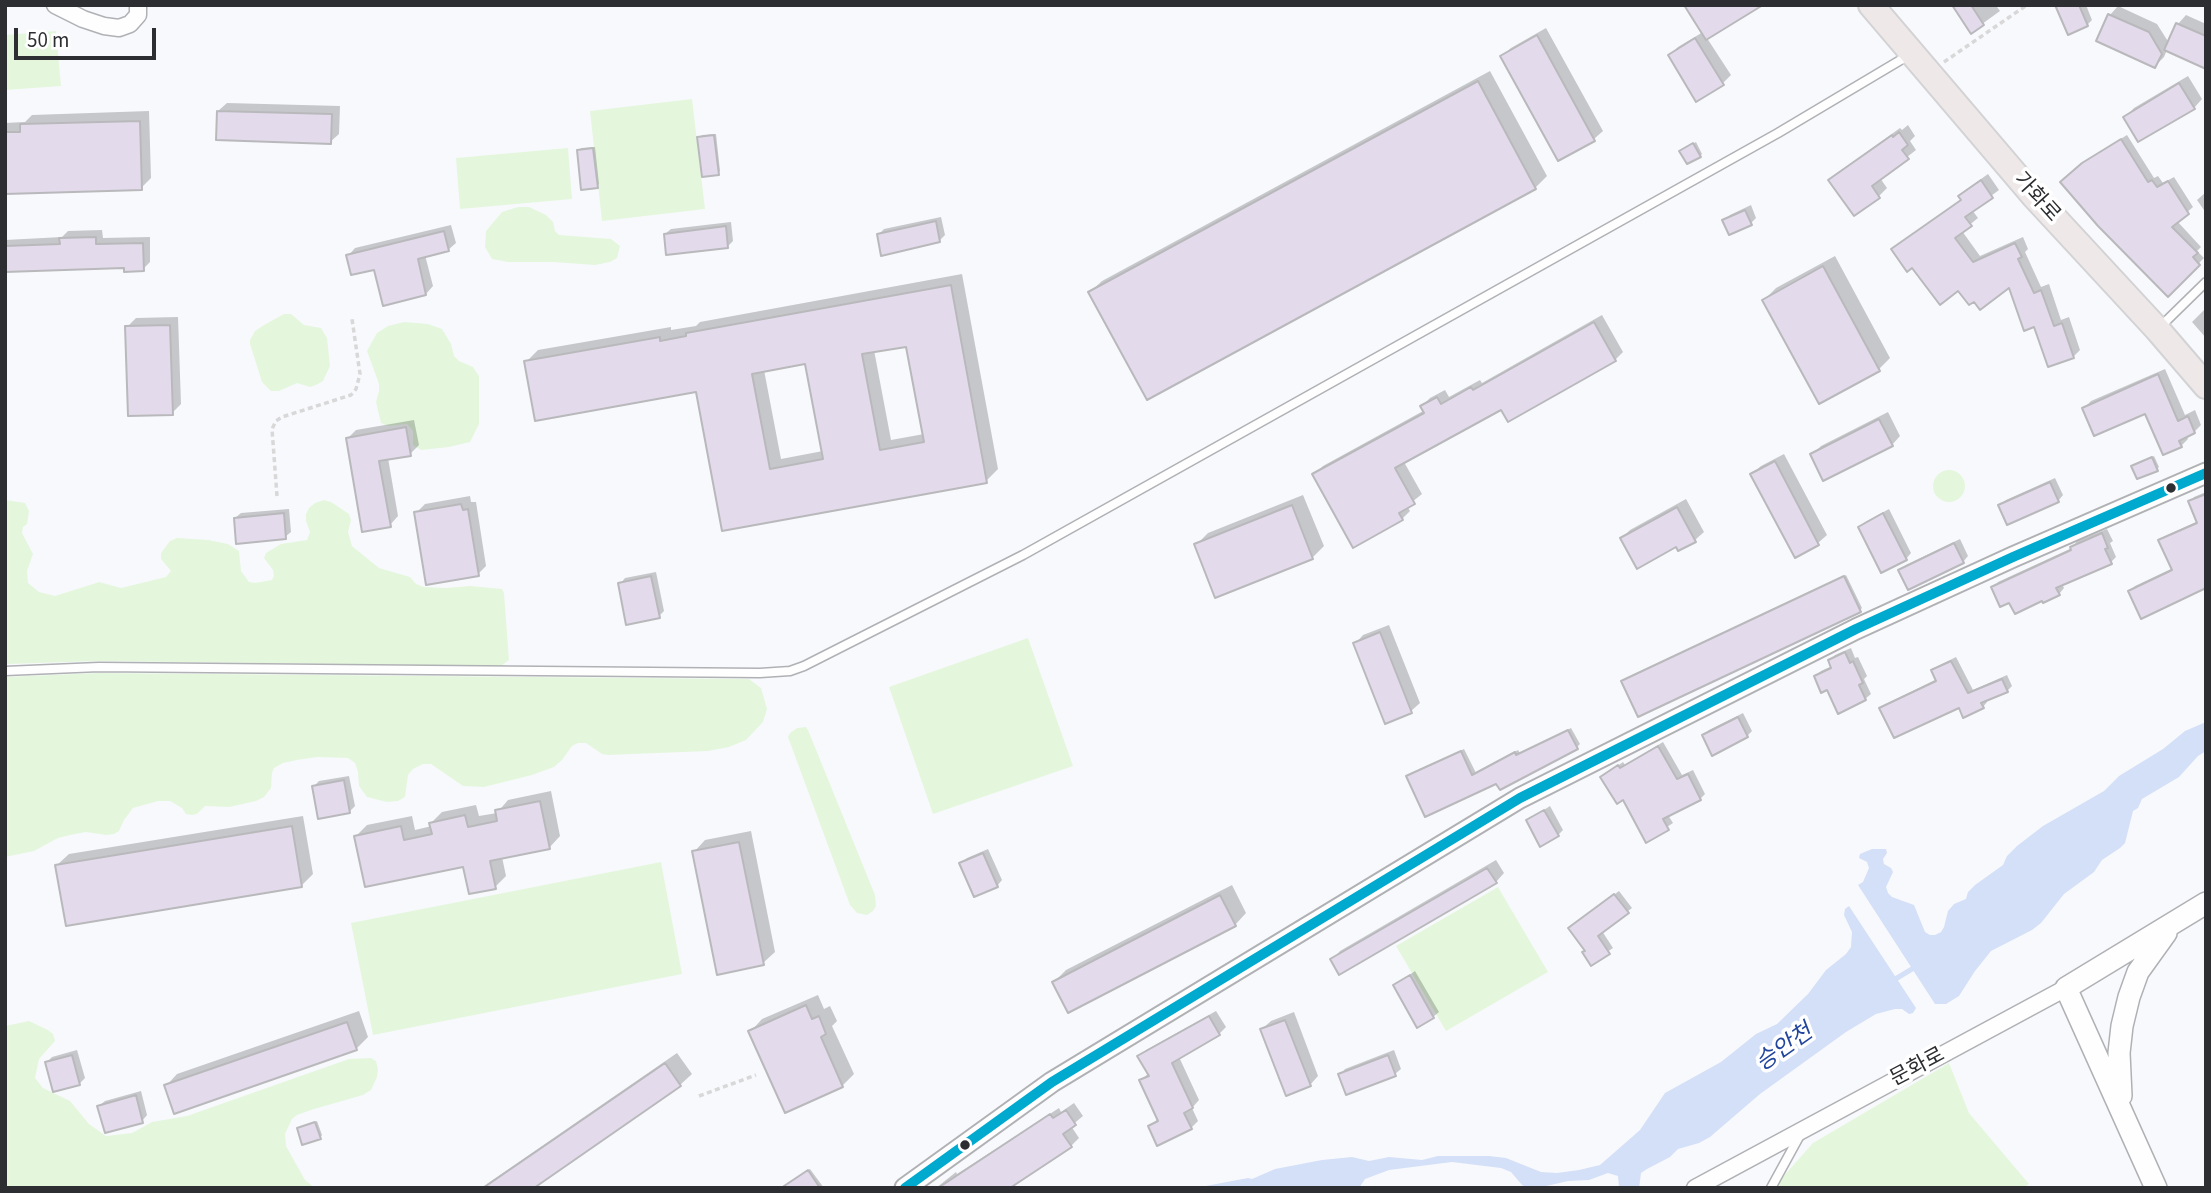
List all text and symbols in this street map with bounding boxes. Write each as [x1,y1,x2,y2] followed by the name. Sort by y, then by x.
[18,14,159,58] scale bar
[27,25,69,55] text: 50 m
[2007,168,2065,228] street label: 가화로
[2164,481,2178,495] unlabelled marker
[1751,1019,1819,1079] water label: 승안천
[1886,1043,1950,1093] street label: 문화로
[958,1138,972,1152] unlabelled marker

